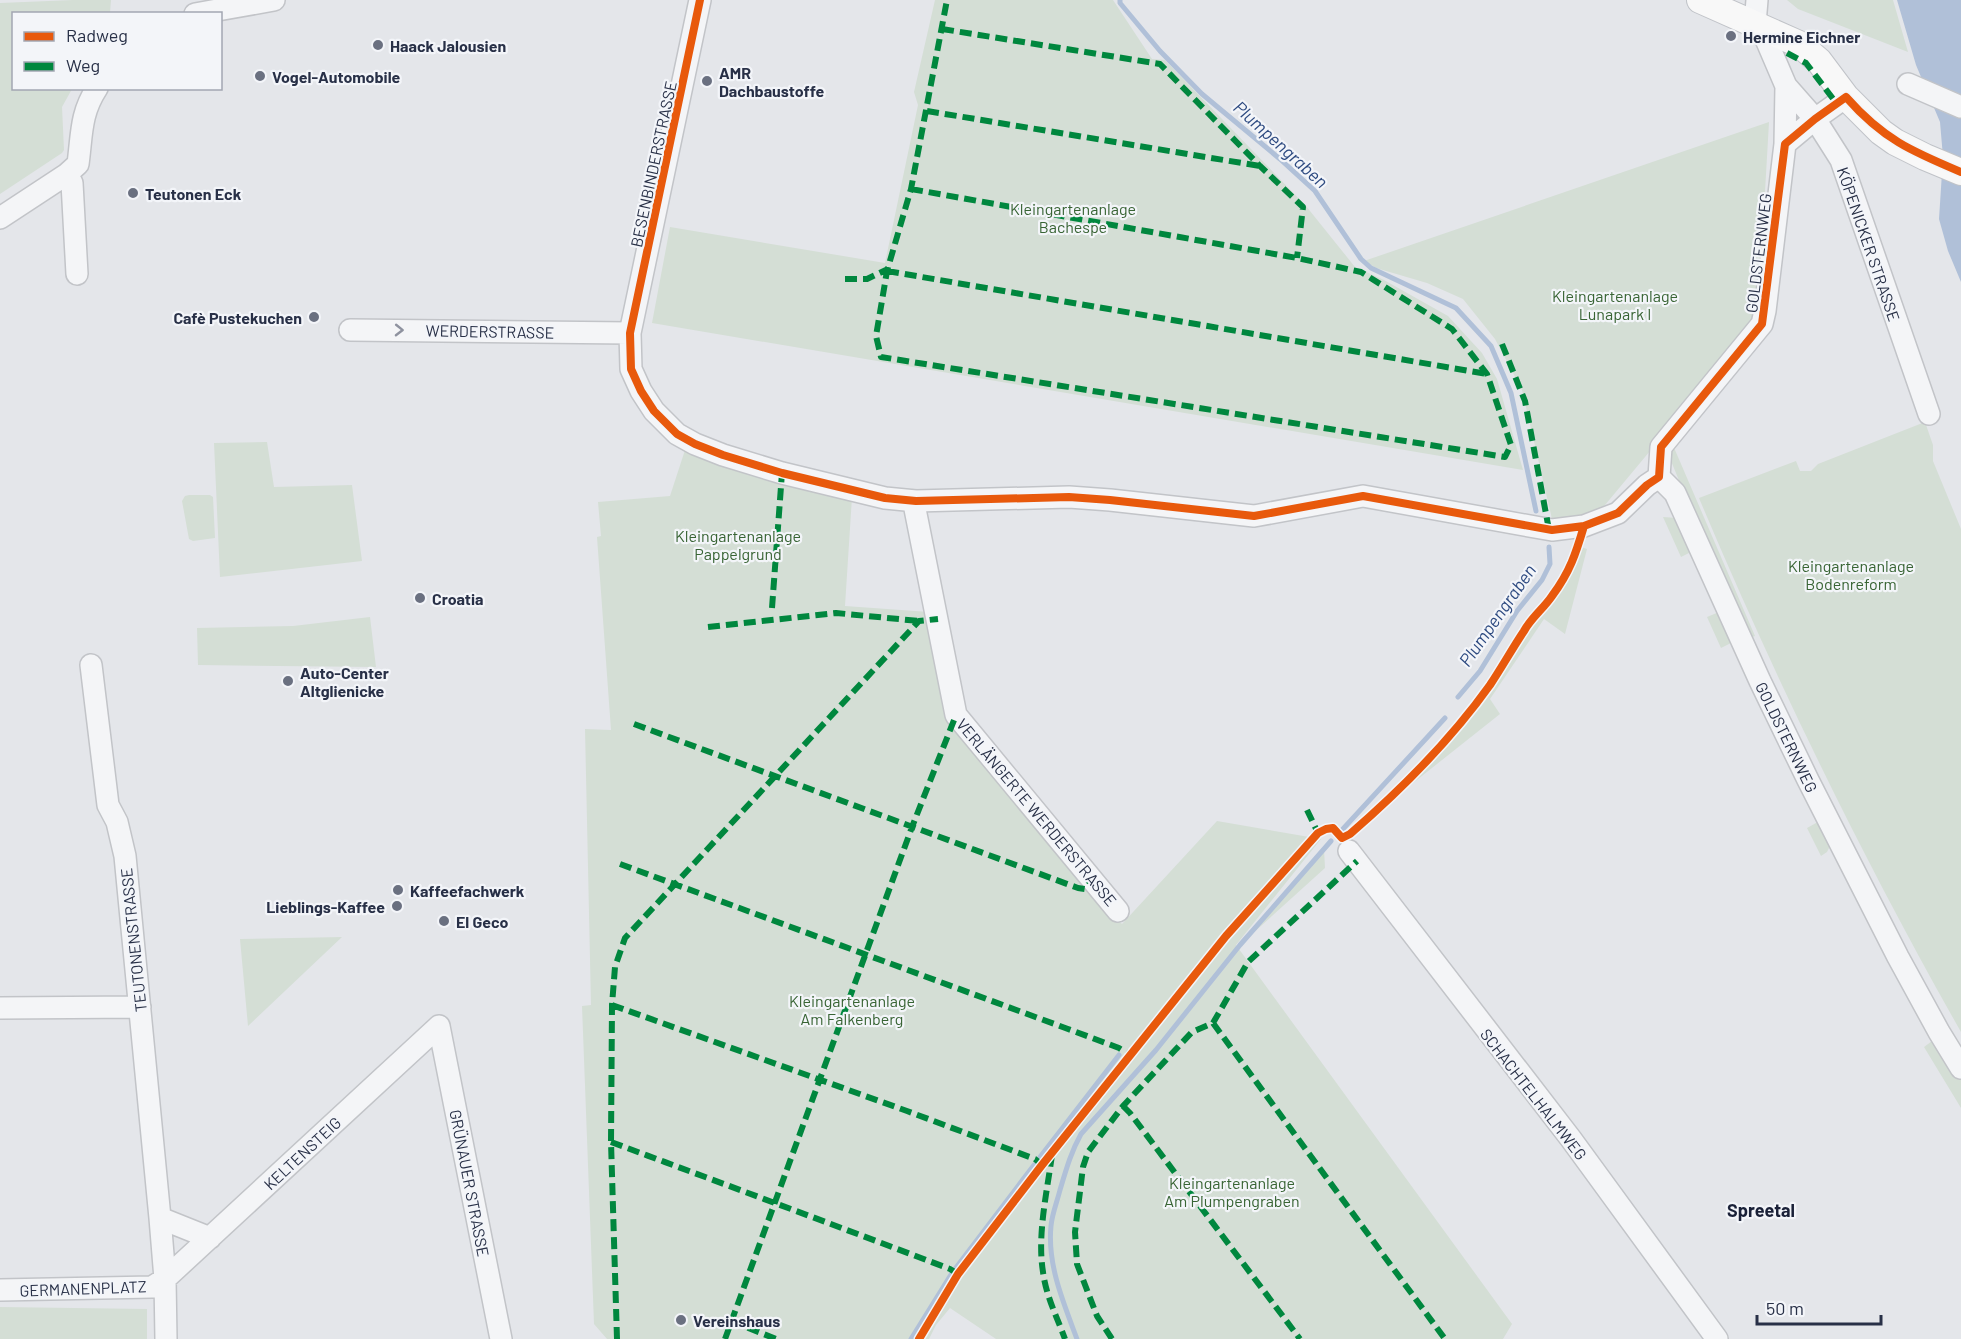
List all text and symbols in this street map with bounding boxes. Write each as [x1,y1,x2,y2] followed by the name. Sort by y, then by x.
[12,12,222,90] legend
[66,24,128,46] text: Radweg
[1743,27,1860,46] place label: Hermine Eichner
[1724,29,1738,43] marker: Hermine Eichner
[390,36,506,55] place label: Haack Jalousien
[371,38,385,52] marker: Haack Jalousien
[66,54,100,76] text: Weg
[719,63,824,100] place label: AMR Dachbaustoffe
[272,67,401,86] place label: Vogel-Automobile
[253,69,267,83] marker: Vogel-Automobile
[700,74,714,88] marker: AMR Dachbaustoffe
[626,79,680,249] street label: BESENBINDERSTRASSE
[1229,96,1333,192] water label: Plumpengraben
[1834,164,1904,324] street label: KÖPENICKER STRASSE
[145,184,242,203] place label: Teutonen Eck
[126,186,140,200] marker: Teutonen Eck
[1741,192,1775,314] street label: GOLDSTERNWEG
[1010,199,1136,236] park label: Kleingartenanlage Bachespe
[1552,286,1678,323] park label: Kleingartenanlage Lunapark I
[173,308,302,327] place label: Cafè Pustekuchen
[307,310,321,324] marker: Cafè Pustekuchen
[426,320,554,342] street label: WERDERSTRASSE
[394,324,403,336] one-way arrow
[675,526,801,563] park label: Kleingartenanlage Pappelgrund
[1788,556,1914,593] park label: Kleingartenanlage Bodenreform
[1454,560,1540,670] water label: Plumpengraben
[432,589,483,608] place label: Croatia
[413,591,427,605] marker: Croatia
[300,663,389,700] place label: Auto-Center Altglienicke
[281,674,295,688] marker: Auto-Center Altglienicke
[1752,679,1822,795] street label: GOLDSTERNWEG
[953,714,1121,910] street label: VERLÄNGERTE WERDERSTRASSE
[116,867,150,1013] street label: TEUTONENSTRASSE
[410,881,525,900] place label: Kaffeefachwerk
[391,883,405,897] marker: Kaffeefachwerk
[266,897,385,916] place label: Lieblings-Kaffee
[390,899,404,913] marker: Lieblings-Kaffee
[456,912,508,931] place label: El Geco
[437,914,451,928] marker: El Geco
[789,991,915,1028] park label: Kleingartenanlage Am Falkenberg
[1477,1025,1591,1163] street label: SCHACHTELHALMWEG
[446,1108,494,1258] street label: GRÜNAUER STRASSE
[260,1112,344,1194] street label: KELTENSTEIG
[1164,1173,1300,1210] park label: Kleingartenanlage Am Plumpengraben
[1727,1199,1795,1221] district label: Spreetal
[19,1276,147,1300] street label: GERMANENPLATZ
[1757,1288,1882,1326] scale bar
[1766,1297,1804,1319] text: 50 m
[693,1311,780,1330] place label: Vereinshaus
[674,1313,688,1327] marker: Vereinshaus

